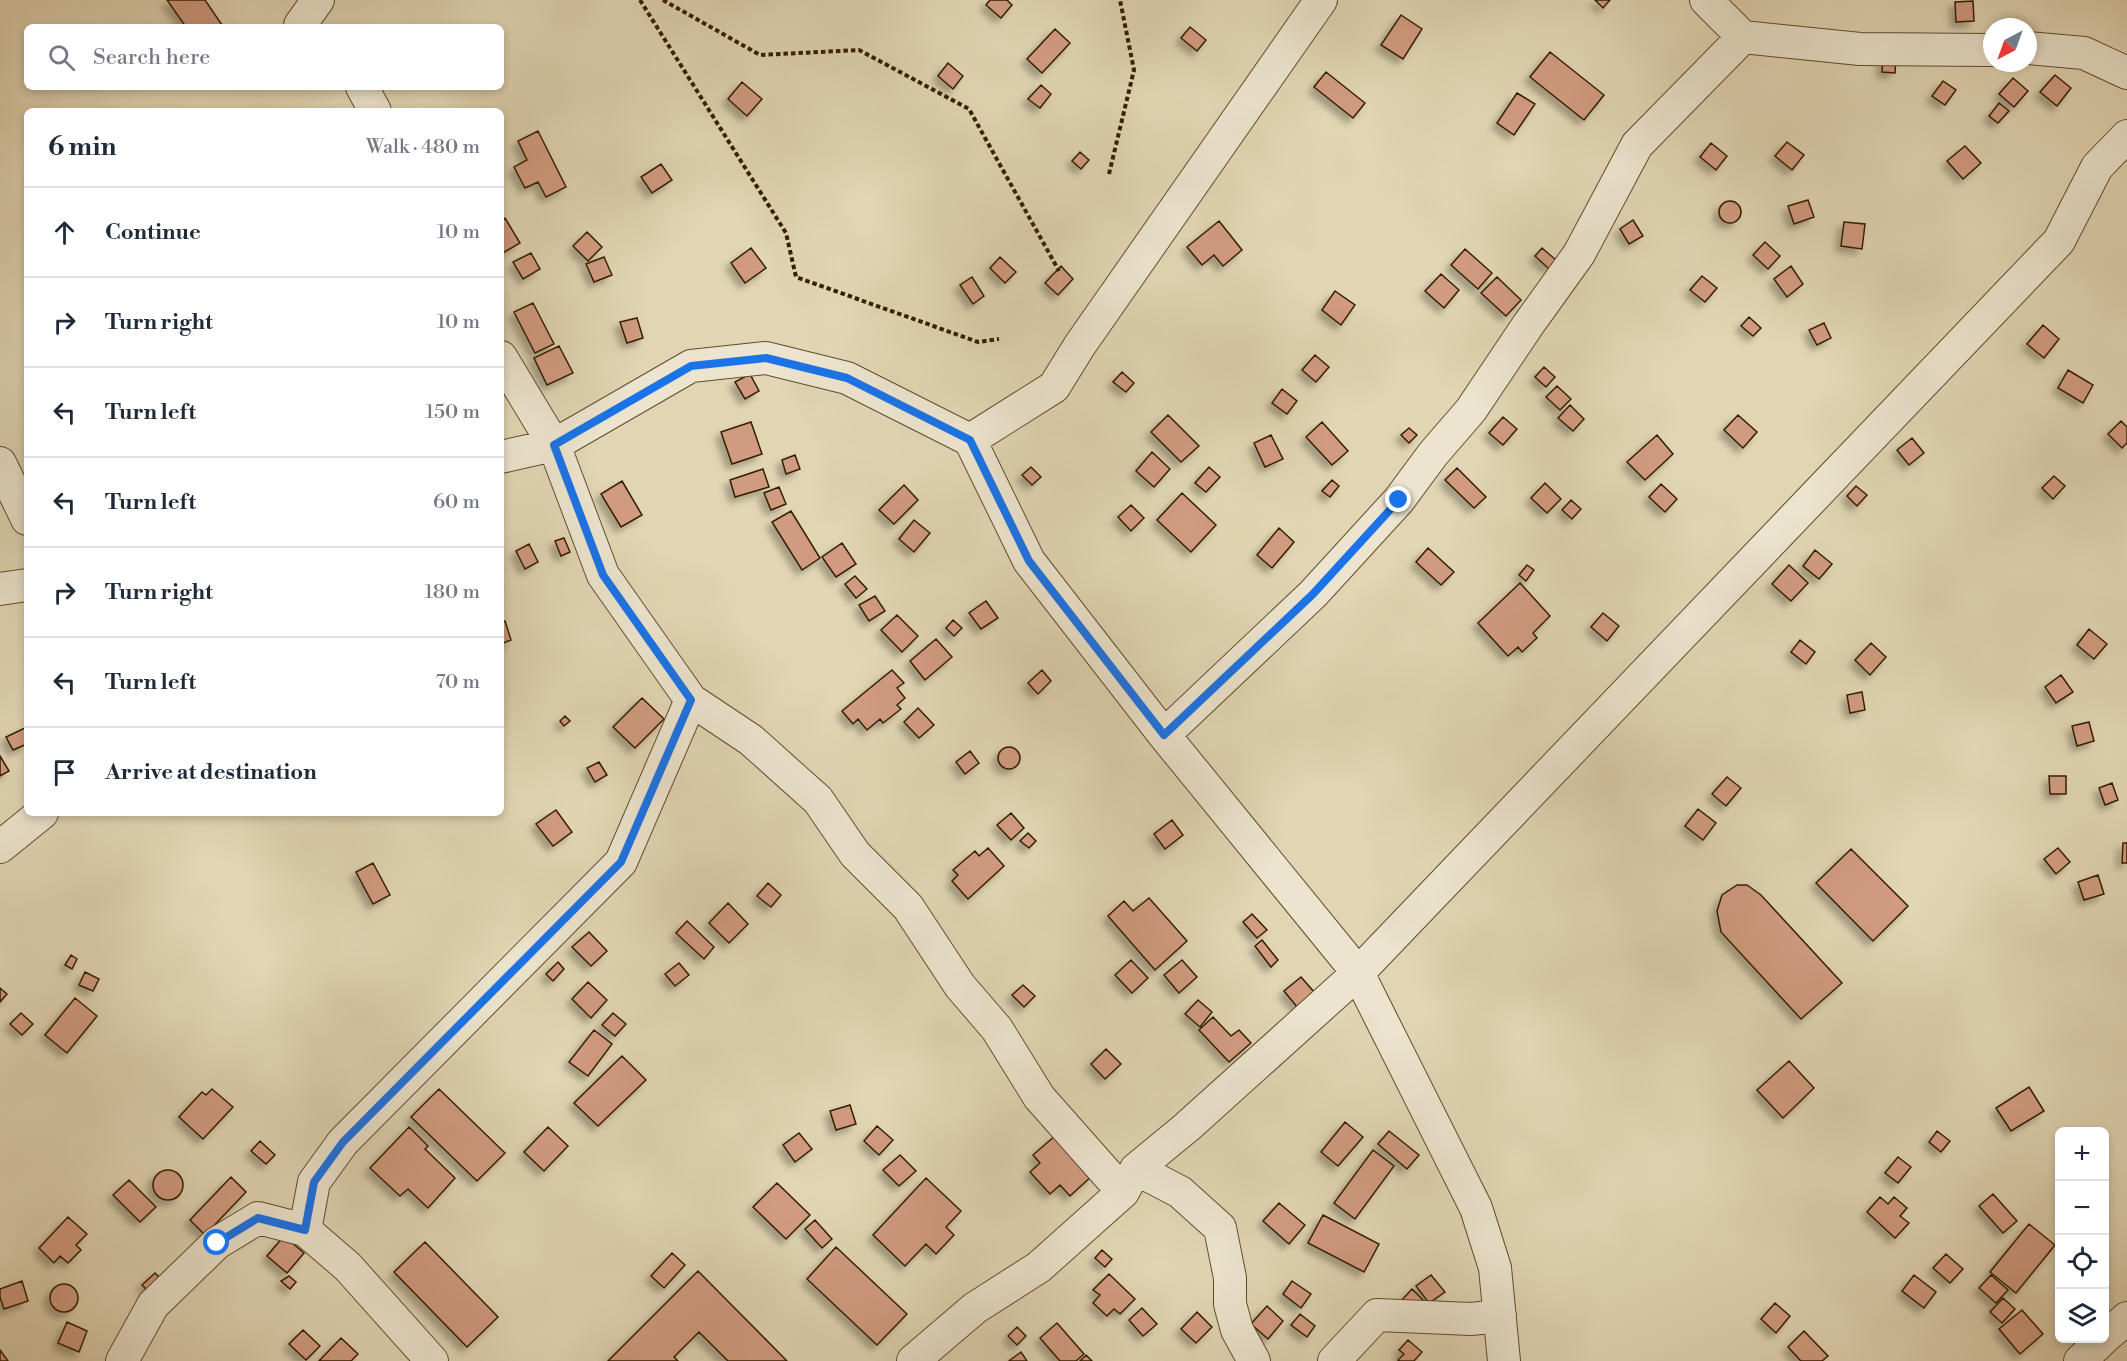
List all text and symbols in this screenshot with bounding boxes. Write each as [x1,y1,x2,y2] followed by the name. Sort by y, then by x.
[1983,18,2037,72] north arrow
[24,24,504,90] search box
[45,41,78,74] icon: search
[93,44,210,71] text: Search here
[48,131,116,163] text: 6 min
[366,135,480,160] text: Walk · 480 m
[48,216,81,249] icon: ahead
[105,219,201,246] text: Continue
[437,220,480,245] text: 10 m
[48,306,81,339] icon: right
[105,309,213,336] text: Turn right
[437,310,480,335] text: 10 m
[48,396,81,429] icon: left
[105,399,196,426] text: Turn left
[425,400,480,425] text: 150 m
[48,486,81,519] icon: left
[1385,486,1411,512] route end
[105,489,196,516] text: Turn left
[433,490,480,515] text: 60 m
[48,576,81,609] icon: right
[105,579,213,606] text: Turn right
[425,580,480,605] text: 180 m
[48,666,81,699] icon: left
[105,669,196,696] text: Turn left
[436,670,480,695] text: 70 m
[48,756,81,789] icon: arrive
[105,759,317,786] text: Arrive at destination
[2055,1127,2109,1343] map controls
[2055,1127,2109,1181] button: +
[2055,1181,2109,1235] button: −
[203,1229,229,1255] route start
[2055,1235,2109,1289] button: locate
[2055,1289,2109,1343] button: layers

